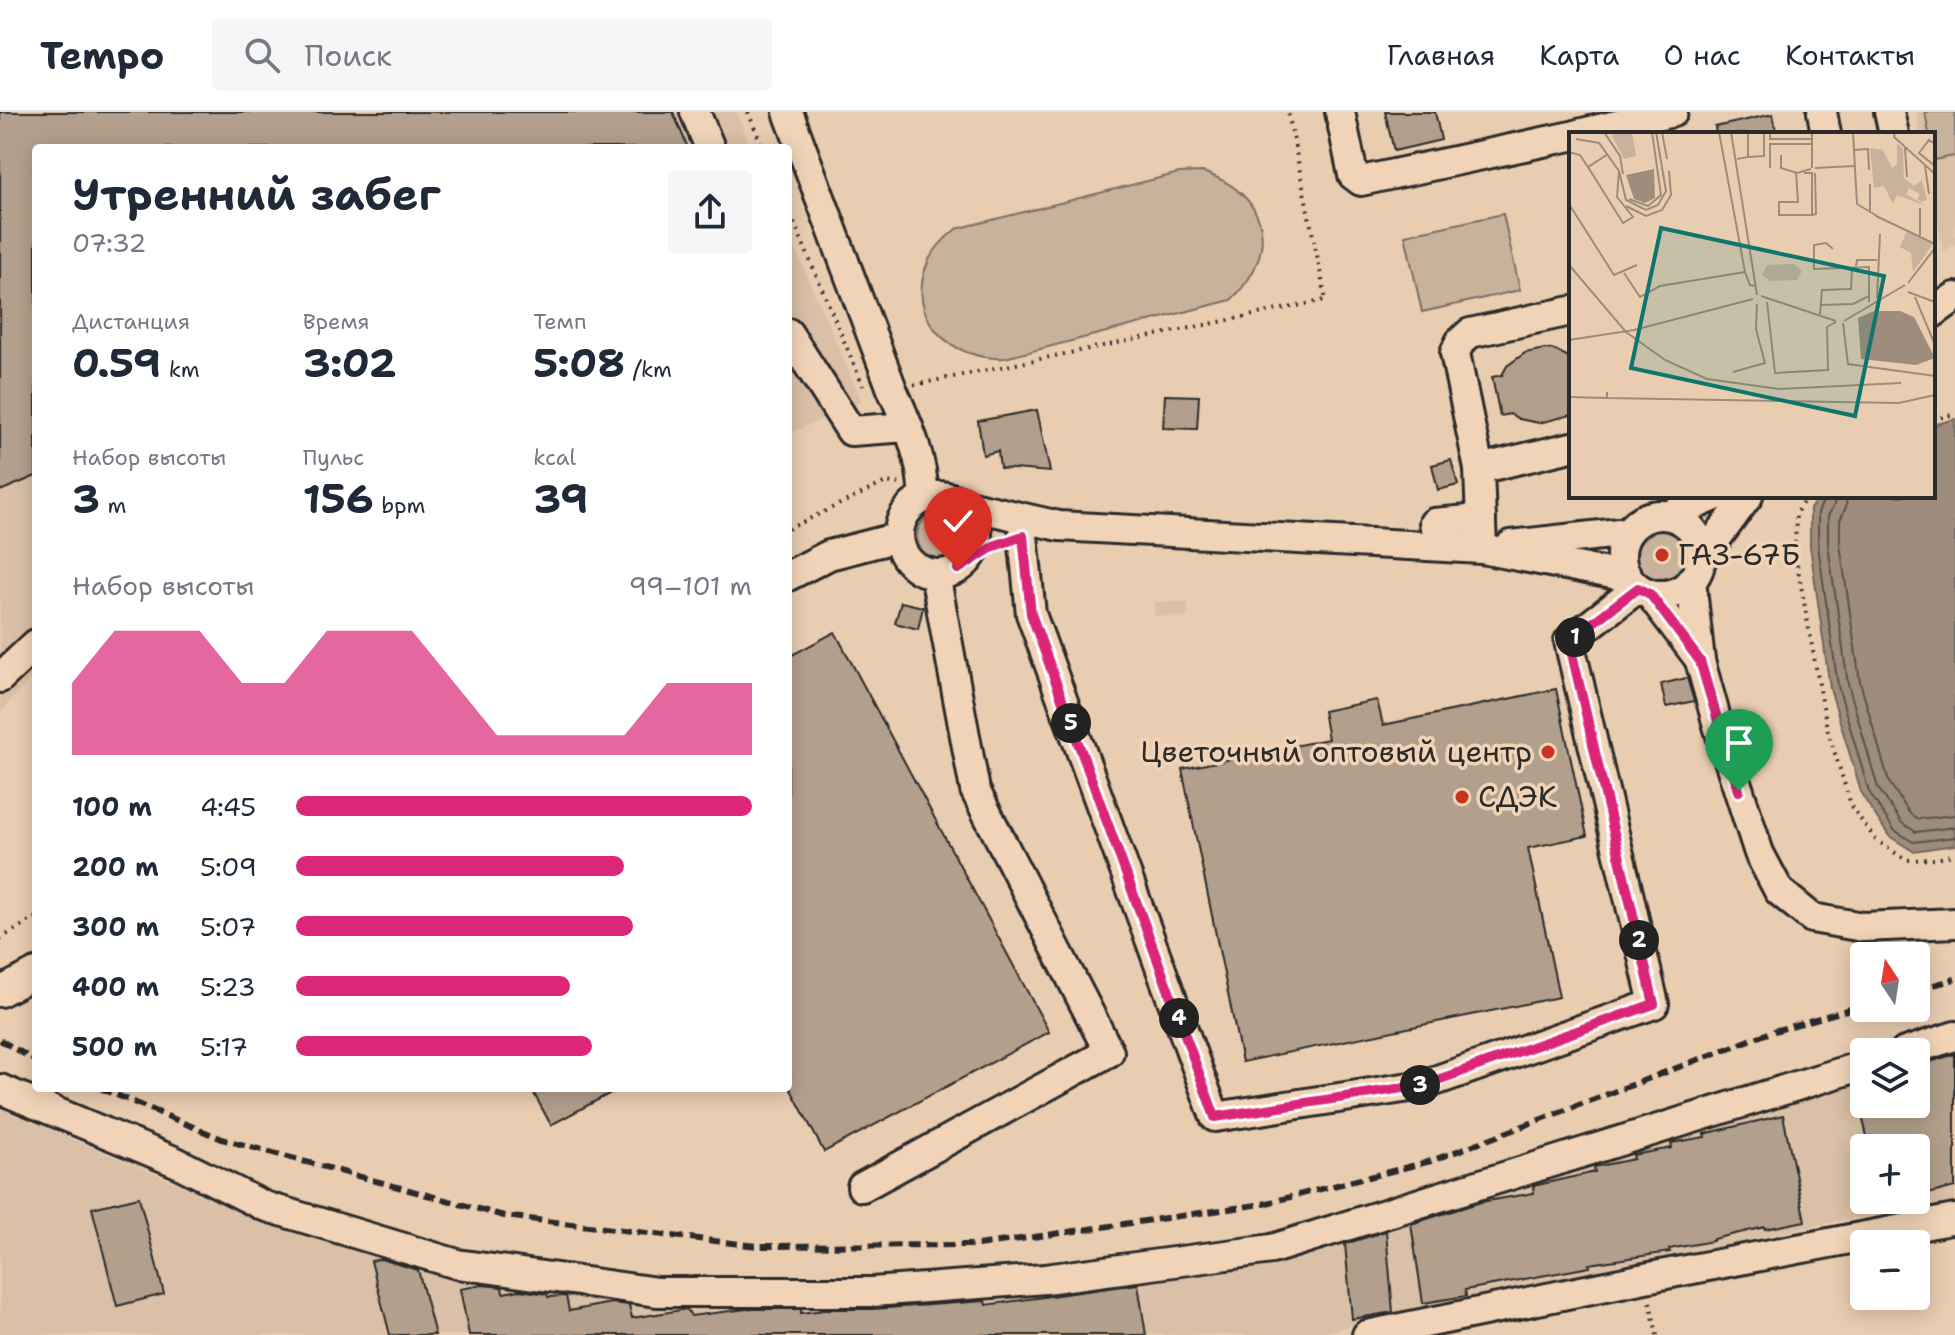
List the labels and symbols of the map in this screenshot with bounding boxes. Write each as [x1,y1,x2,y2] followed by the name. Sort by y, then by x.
[1569,132,1935,498] inset map
[924,487,992,569] pin
[1678,534,1801,575] place label: ГАЗ-67Б
[1653,546,1671,564] marker: ГАЗ-67Б
[1555,617,1595,657] pin: 1
[1051,703,1091,743] pin: 5
[1705,709,1773,791] pin
[1140,731,1532,772] place label: Цветочный оптовый центр
[1539,743,1557,761] marker: Цветочный оптовый центр
[1478,776,1557,817] place label: СДЭК
[1453,788,1471,806] marker: СДЭК
[1619,920,1659,960] pin: 2
[1850,942,1930,1022] north arrow
[1159,998,1199,1038] pin: 4
[1400,1065,1440,1105] pin: 3

